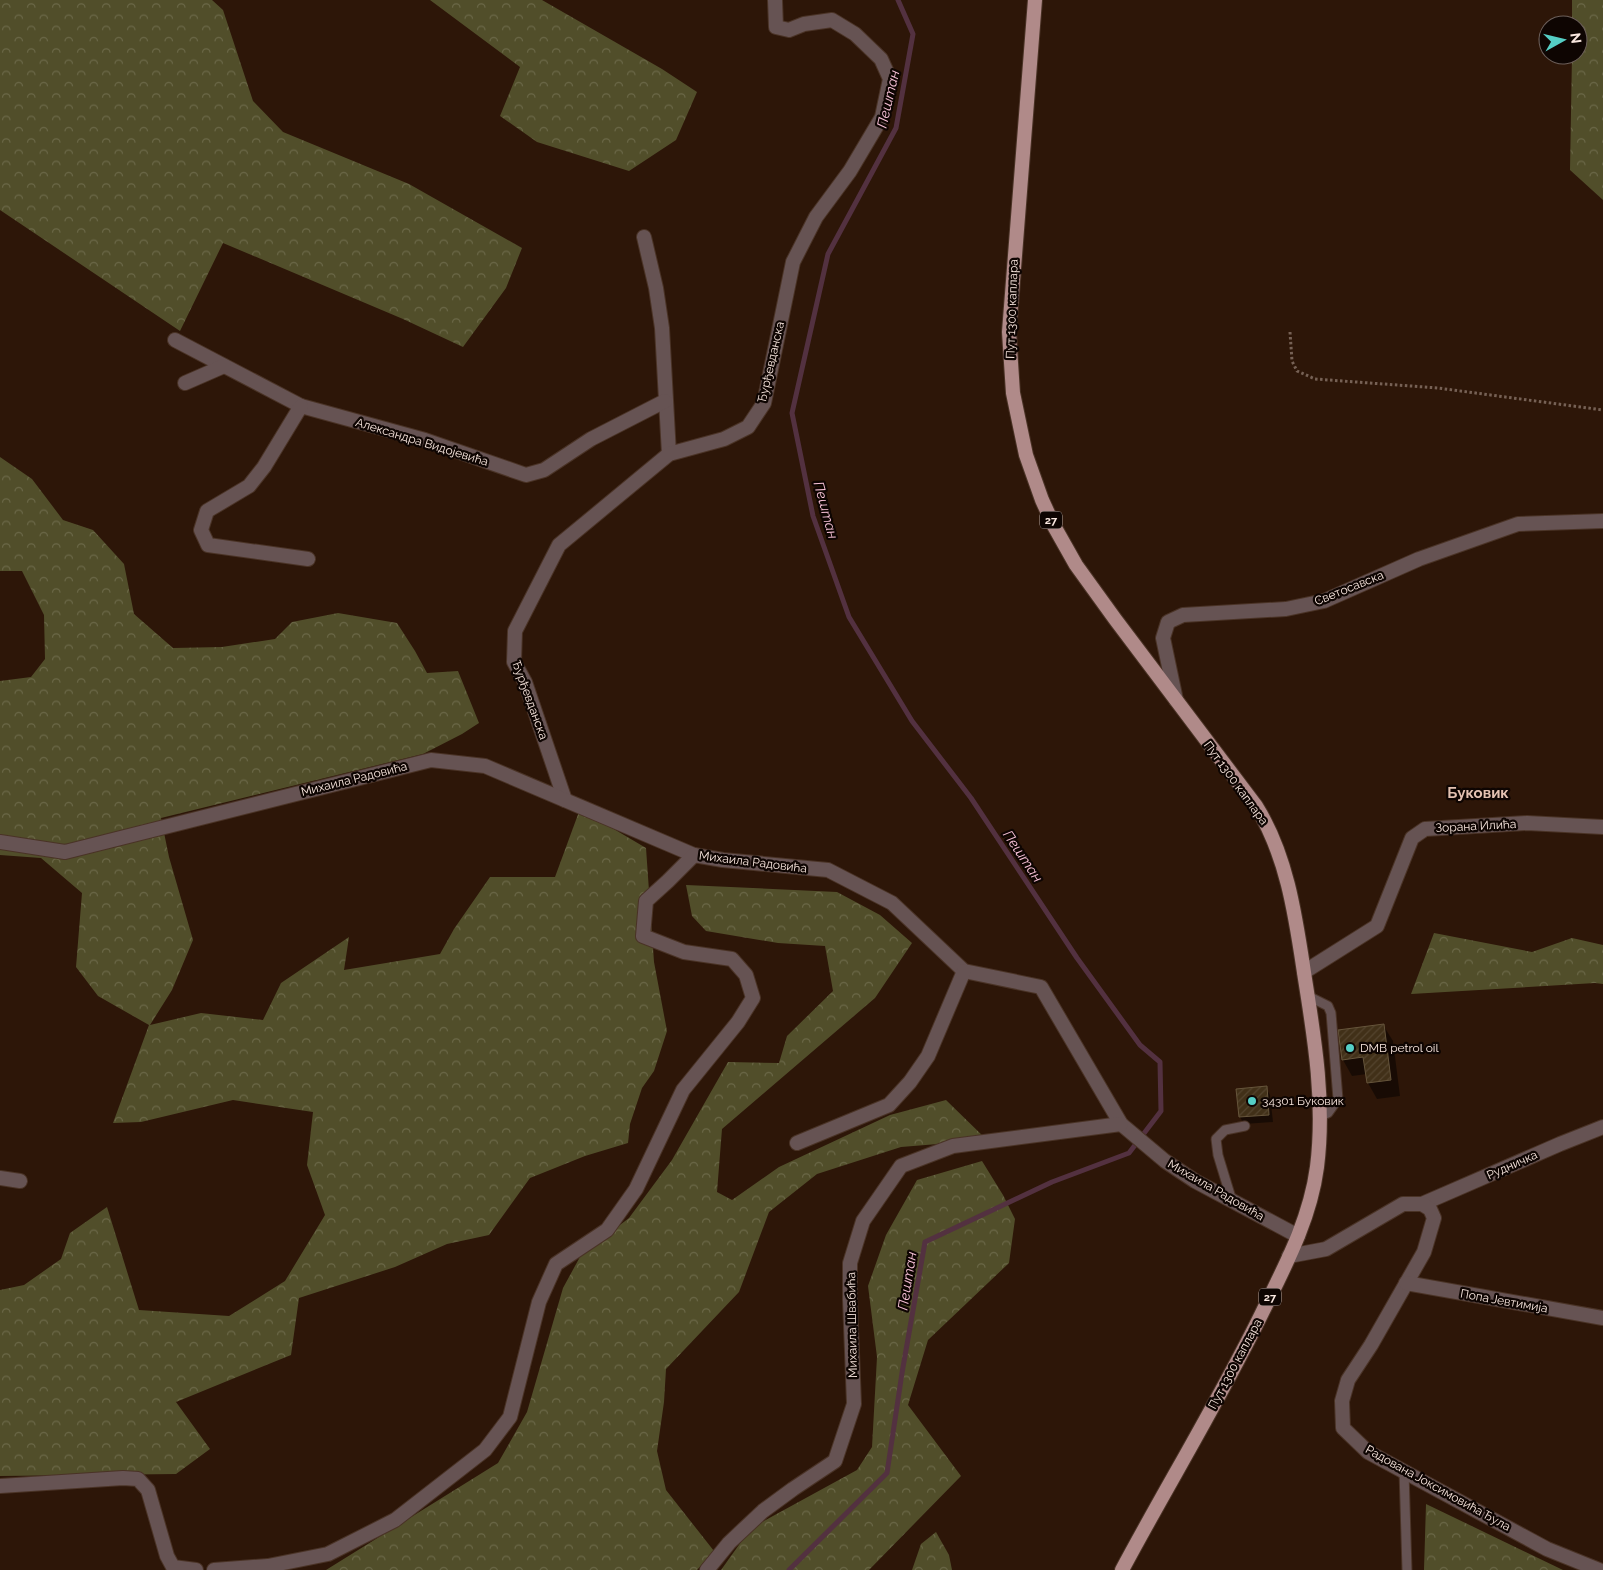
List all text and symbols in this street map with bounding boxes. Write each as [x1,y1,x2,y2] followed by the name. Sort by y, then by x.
[1538,15,1588,65] north arrow
[1567,32,1585,45] text: N
[874,69,902,129] water label: Пештан
[1003,259,1021,359] street label: Пут 1300 каплара
[755,320,787,404] street label: Ђурђевданска
[354,415,490,469] street label: Александра Видојевића
[811,480,841,540] water label: Пештан
[1040,512,1062,528] road number: 27
[1312,568,1386,608] street label: Светосавска
[509,659,551,741] street label: Ђурђевданска
[1201,738,1271,828] street label: Пут 1300 каплара
[299,759,409,799] street label: Михаила Радовића
[1447,784,1509,802] district label: Буковик
[1435,817,1517,835] street label: Зорана Илића
[1000,827,1046,885] water label: Пештан
[698,848,808,876] street label: Михаила Радовића
[1360,1041,1439,1055] place label: DMB petrol oil
[1344,1042,1356,1054] marker: DMB petrol oil
[1262,1094,1344,1108] place label: 34301 Буковик
[1246,1095,1258,1107] marker: 34301 Буковик
[1484,1148,1540,1182] street label: Рудничка
[1165,1157,1267,1223] street label: Михаила Радовића
[895,1251,919,1311] water label: Пештан
[844,1272,860,1378] street label: Михаила Швабића
[1459,1286,1549,1316] street label: Попа Јевтимија
[1259,1288,1281,1305] road number: 27
[1205,1317,1265,1411] street label: Пут 1300 каплара
[1363,1442,1513,1534] street label: Радована Јоксимовића Ђула

